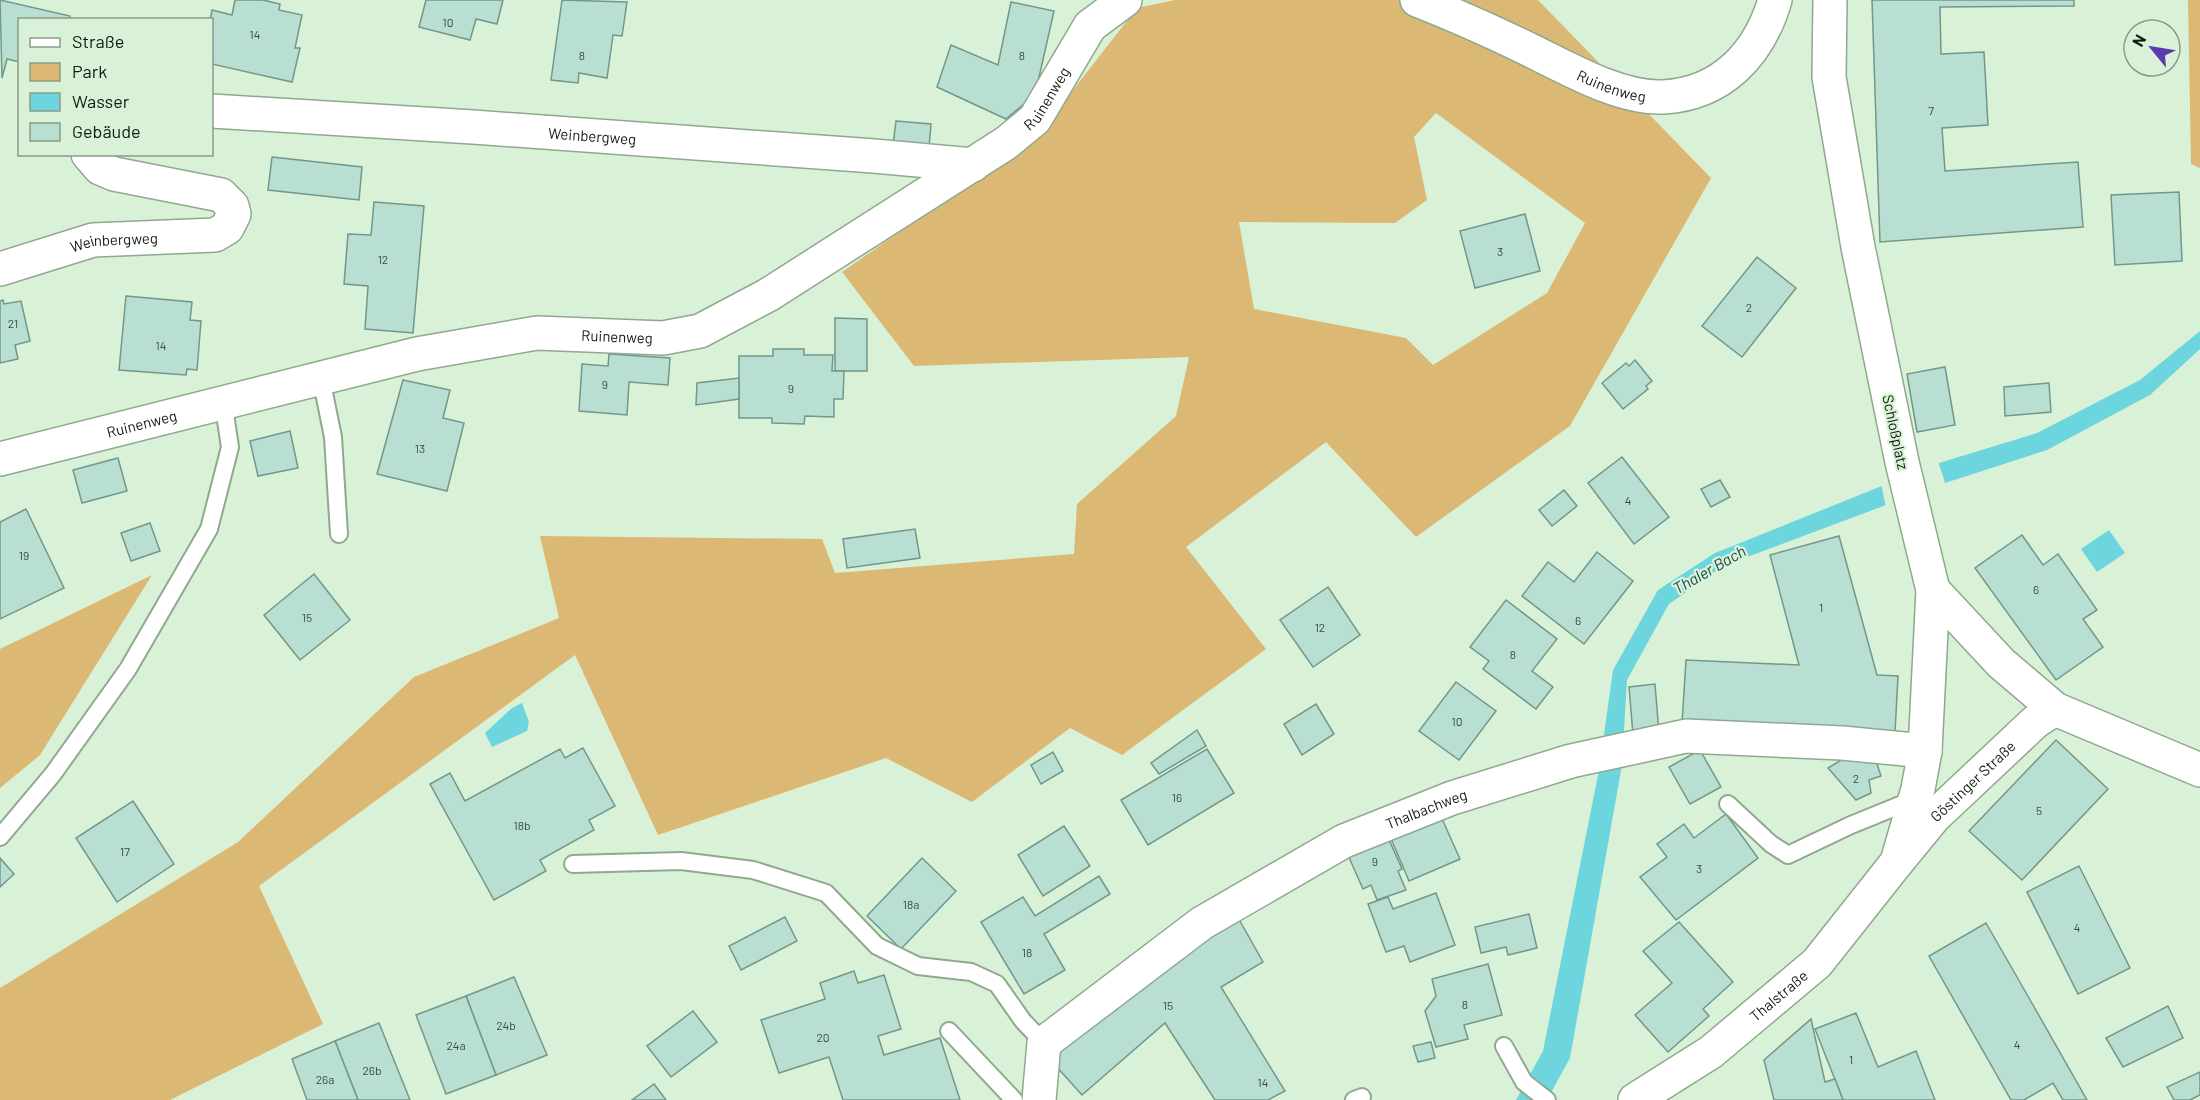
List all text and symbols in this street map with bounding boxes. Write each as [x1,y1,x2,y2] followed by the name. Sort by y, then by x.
[443,15,453,29] house number: 10
[18,18,213,156] legend
[2122,18,2182,78] north arrow
[250,27,260,41] house number: 14
[72,30,124,52] text: Straße
[2128,31,2149,50] text: N
[579,48,585,62] house number: 8
[1019,48,1025,62] house number: 8
[72,60,107,82] text: Park
[1020,63,1073,134] street label: Ruinenweg
[1574,66,1647,105] street label: Ruinenweg
[72,90,130,112] text: Wasser
[1928,103,1934,117] house number: 7
[72,120,141,142] text: Gebäude
[547,123,637,148] street label: Weinbergweg
[68,228,158,256] street label: Weinbergweg
[1497,244,1503,258] house number: 3
[378,252,388,266] house number: 12
[1746,300,1752,314] house number: 2
[8,316,18,330] house number: 21
[581,326,653,347] street label: Ruinenweg
[156,338,166,352] house number: 14
[602,377,608,391] house number: 9
[788,381,794,395] house number: 9
[1879,393,1913,471] street label: Schloßplatz
[105,406,178,441] street label: Ruinenweg
[415,441,425,455] house number: 13
[1625,493,1631,507] house number: 4
[1669,541,1749,597] water label: Thaler Bach
[19,548,29,562] house number: 19
[2033,582,2039,596] house number: 6
[1819,600,1823,614] house number: 1
[302,610,312,624] house number: 15
[1575,613,1581,627] house number: 6
[1315,620,1325,634] house number: 12
[1510,647,1516,661] house number: 8
[1452,714,1462,728] house number: 10
[1926,737,2019,825] street label: Göstinger Straße
[1853,771,1859,785] house number: 2
[1383,785,1469,833] street label: Thalbachweg
[1172,790,1182,804] house number: 16
[2036,803,2042,817] house number: 5
[513,818,531,832] house number: 18b
[120,844,130,858] house number: 17
[1372,854,1378,868] house number: 9
[1696,861,1702,875] house number: 3
[903,897,919,911] house number: 18a
[2074,920,2080,934] house number: 4
[1022,945,1032,959] house number: 18
[1746,966,1811,1025] street label: Thalstraße
[1462,997,1468,1011] house number: 8
[1163,998,1173,1012] house number: 15
[496,1018,516,1032] house number: 24b
[816,1030,830,1044] house number: 20
[2014,1037,2020,1051] house number: 4
[446,1038,466,1052] house number: 24a
[1849,1052,1853,1066] house number: 1
[362,1063,382,1077] house number: 26b
[316,1072,334,1086] house number: 26a
[1258,1075,1268,1089] house number: 14

